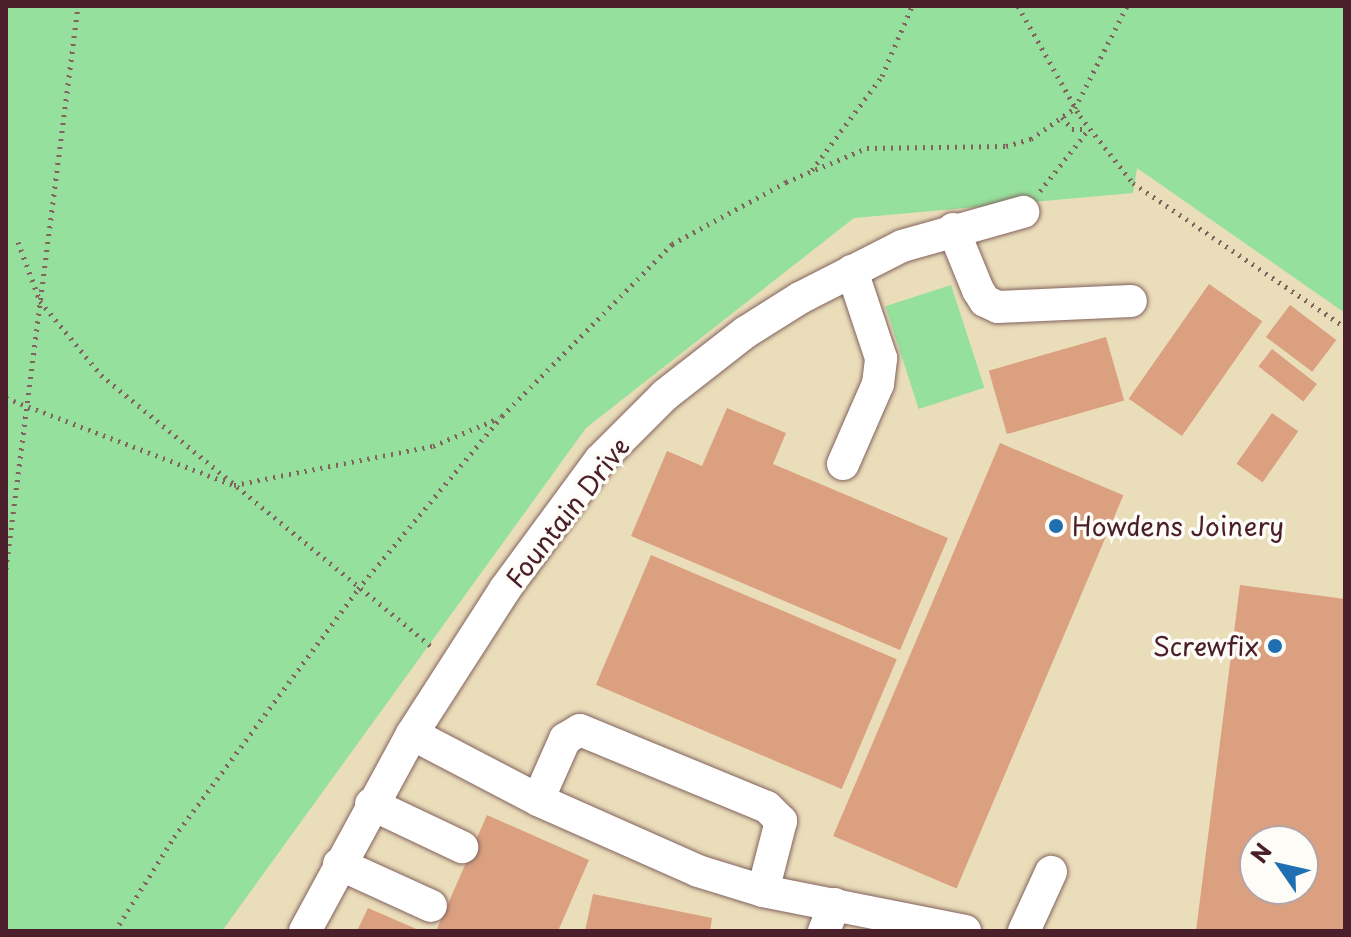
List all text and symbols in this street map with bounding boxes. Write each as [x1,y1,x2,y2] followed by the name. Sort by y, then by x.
[498,430,636,594] street label: Fountain Drive
[1072,510,1283,542] place label: Howdens Joinery
[1047,517,1065,535] marker: Howdens Joinery
[1153,630,1259,662] place label: Screwfix
[1266,637,1284,655] marker: Screwfix
[1239,825,1319,905] north arrow
[1242,836,1279,869] text: N

